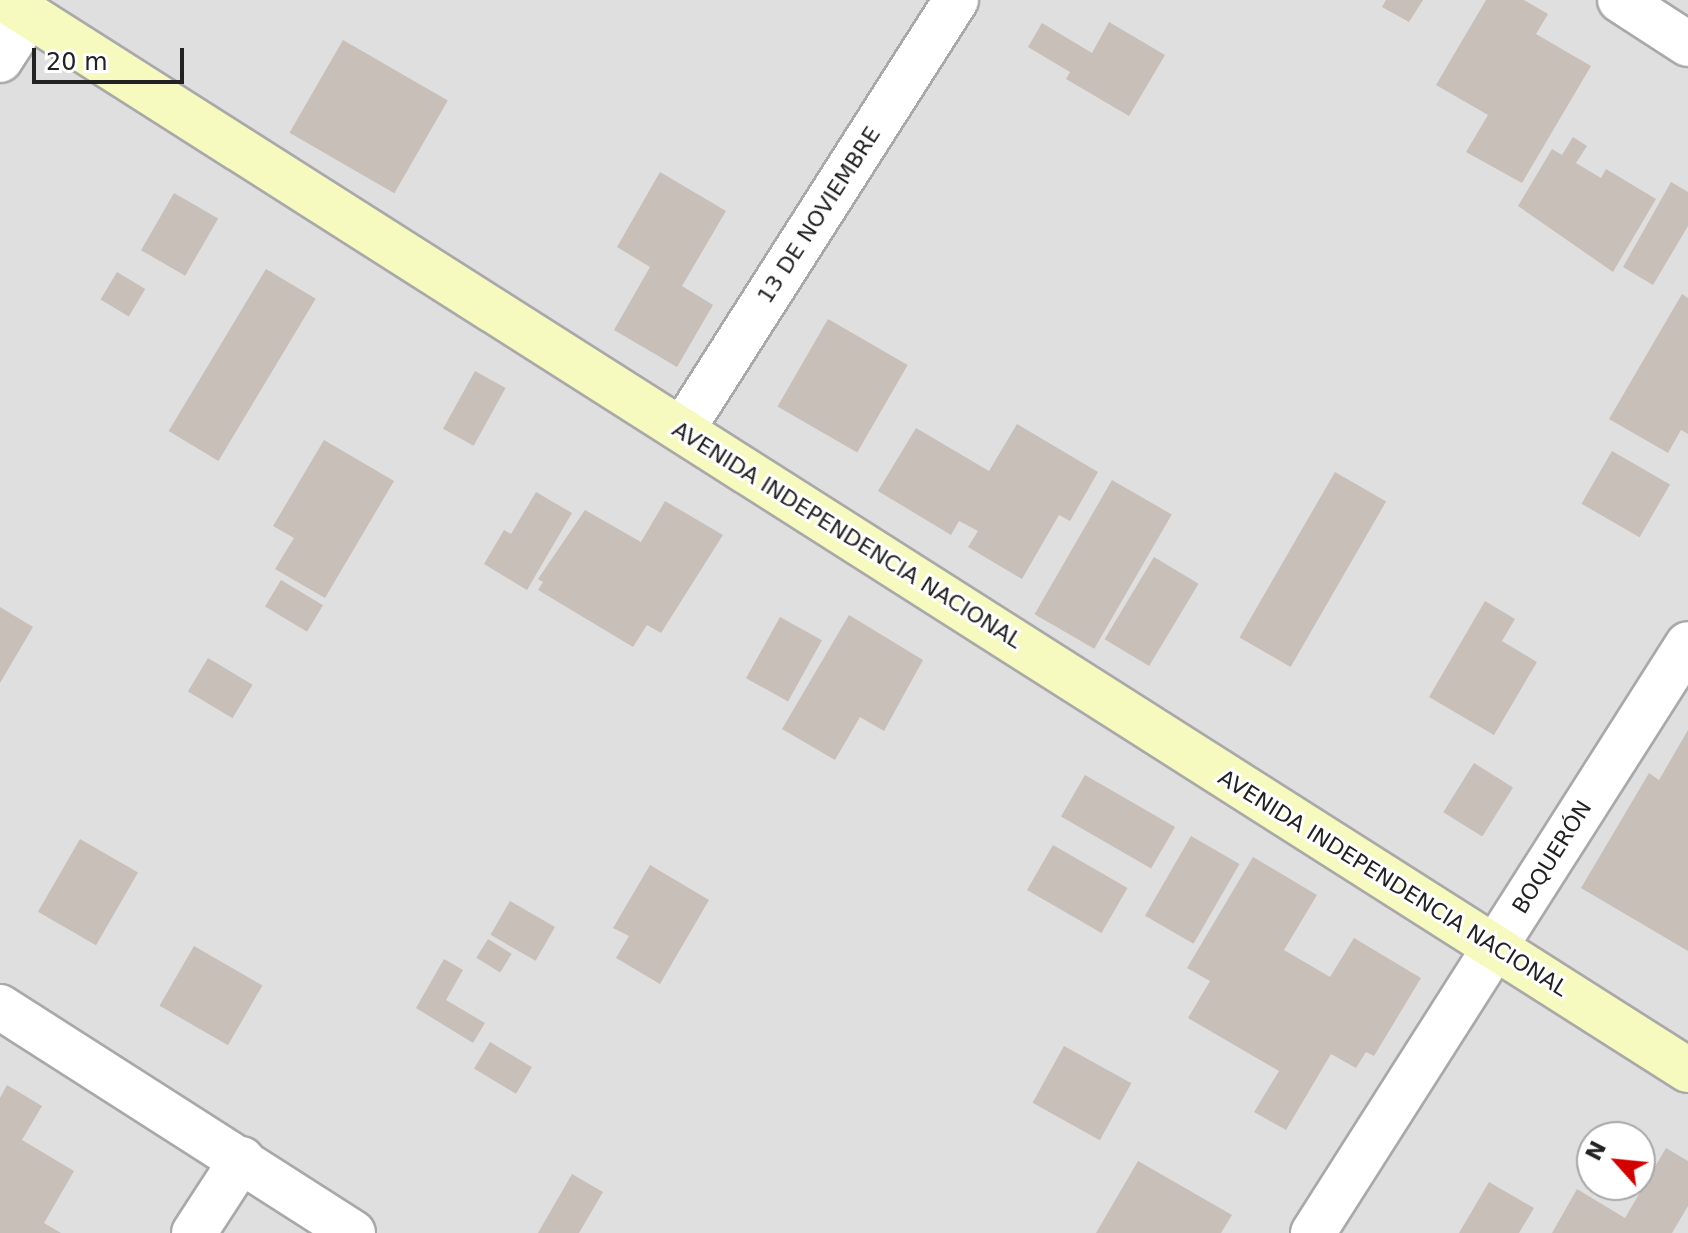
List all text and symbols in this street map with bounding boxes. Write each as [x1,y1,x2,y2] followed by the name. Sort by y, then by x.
[36,32,188,82] scale bar
[46,48,108,76] text: 20 m
[752,122,886,308] street label: 13 DE NOVIEMBRE
[668,416,1026,654] street label: AVENIDA INDEPENDENCIA NACIONAL
[1214,764,1572,1002] street label: AVENIDA INDEPENDENCIA NACIONAL
[1507,796,1597,918] street label: BOQUERÓN
[1576,1121,1656,1201] north arrow
[1581,1137,1611,1165] text: N

